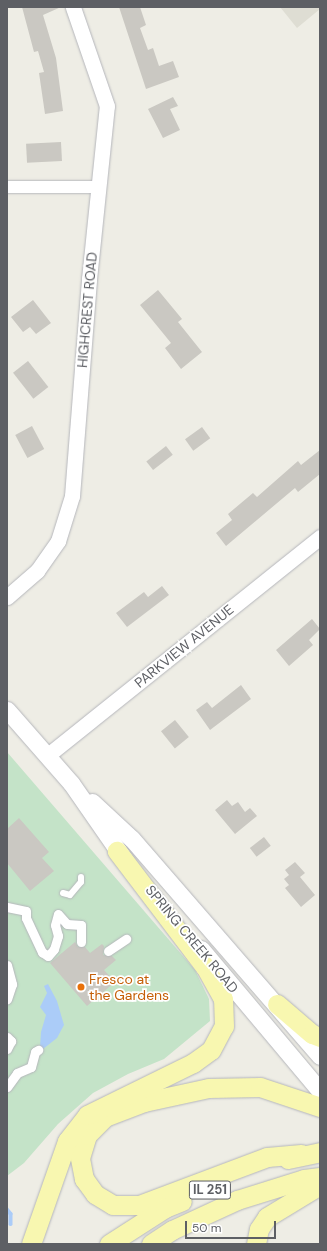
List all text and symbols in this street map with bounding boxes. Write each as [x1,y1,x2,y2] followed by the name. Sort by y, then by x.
[74,251,100,369] street label: HIGHCREST ROAD
[131,601,237,691] street label: PARKVIEW AVENUE
[142,882,242,996] street label: SPRING CREEK ROAD
[89,971,169,1004] place label: Fresco at the Gardens
[76,982,86,992] marker: Fresco at the Gardens
[188,1179,232,1201] road number: IL 251
[187,1213,278,1239] scale bar
[192,1220,221,1236] text: 50 m

